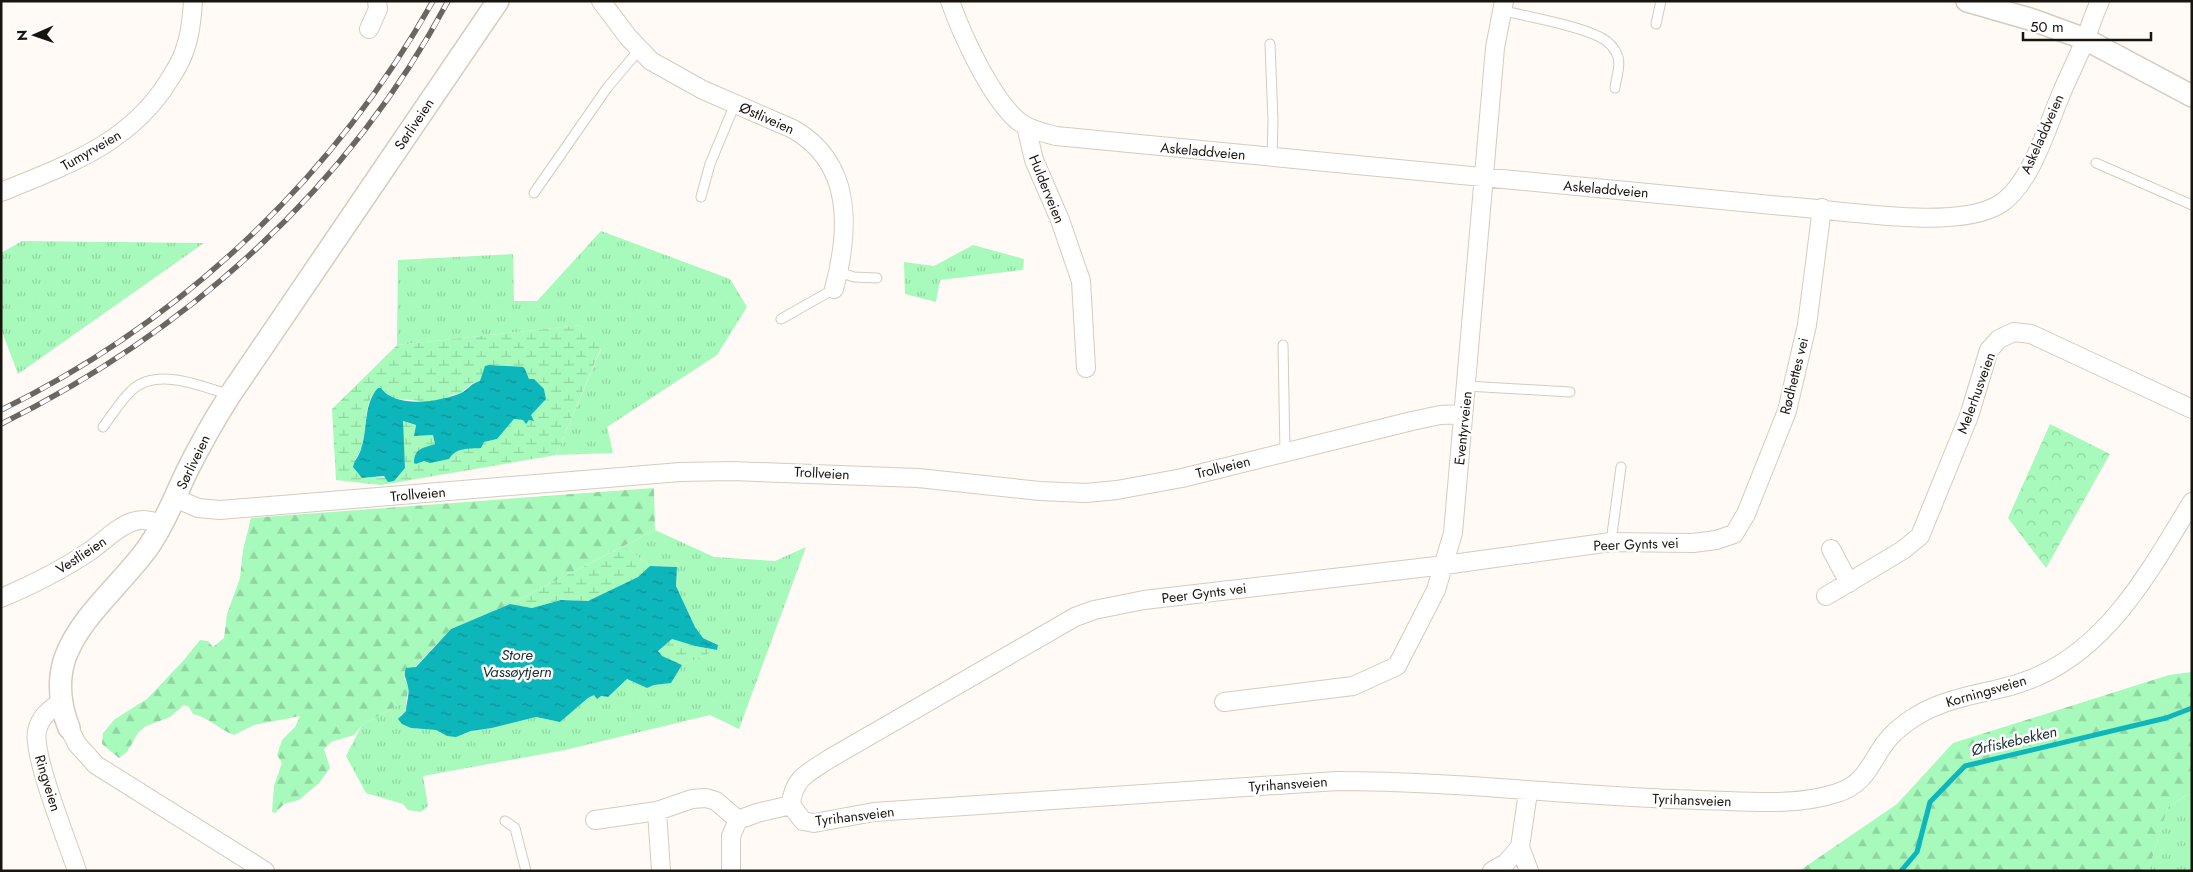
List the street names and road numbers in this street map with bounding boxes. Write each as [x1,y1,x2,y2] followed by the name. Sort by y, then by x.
[2016,91,2068,177] street label: Askeladdveien
[389,94,439,154] street label: Sørliveien
[736,97,798,139] street label: Østliveien
[57,125,125,175] street label: Tumyrveien
[1160,137,1246,165] street label: Askeladdveien
[1024,152,1070,226] street label: Hulderveien
[1563,175,1649,203] street label: Askeladdveien
[1775,335,1813,417] street label: Rødhettes vei
[1952,349,2000,437] street label: Melerhusveien
[1449,390,1477,466] street label: Eventyrveien
[171,431,215,493] street label: Sørliveien
[1194,451,1252,483] street label: Trollveien
[794,462,850,484] street label: Trollveien
[390,482,446,506] street label: Trollveien
[52,531,110,579] street label: Vestlieien
[1593,533,1679,555] street label: Peer Gynts vei
[1160,578,1248,608] street label: Peer Gynts vei
[1943,670,2029,712] street label: Korningsveien
[30,752,66,814] street label: Ringveien
[1248,771,1328,797] street label: Tyrihansveien
[1652,789,1732,811] street label: Tyrihansveien
[815,801,895,831] street label: Tyrihansveien

